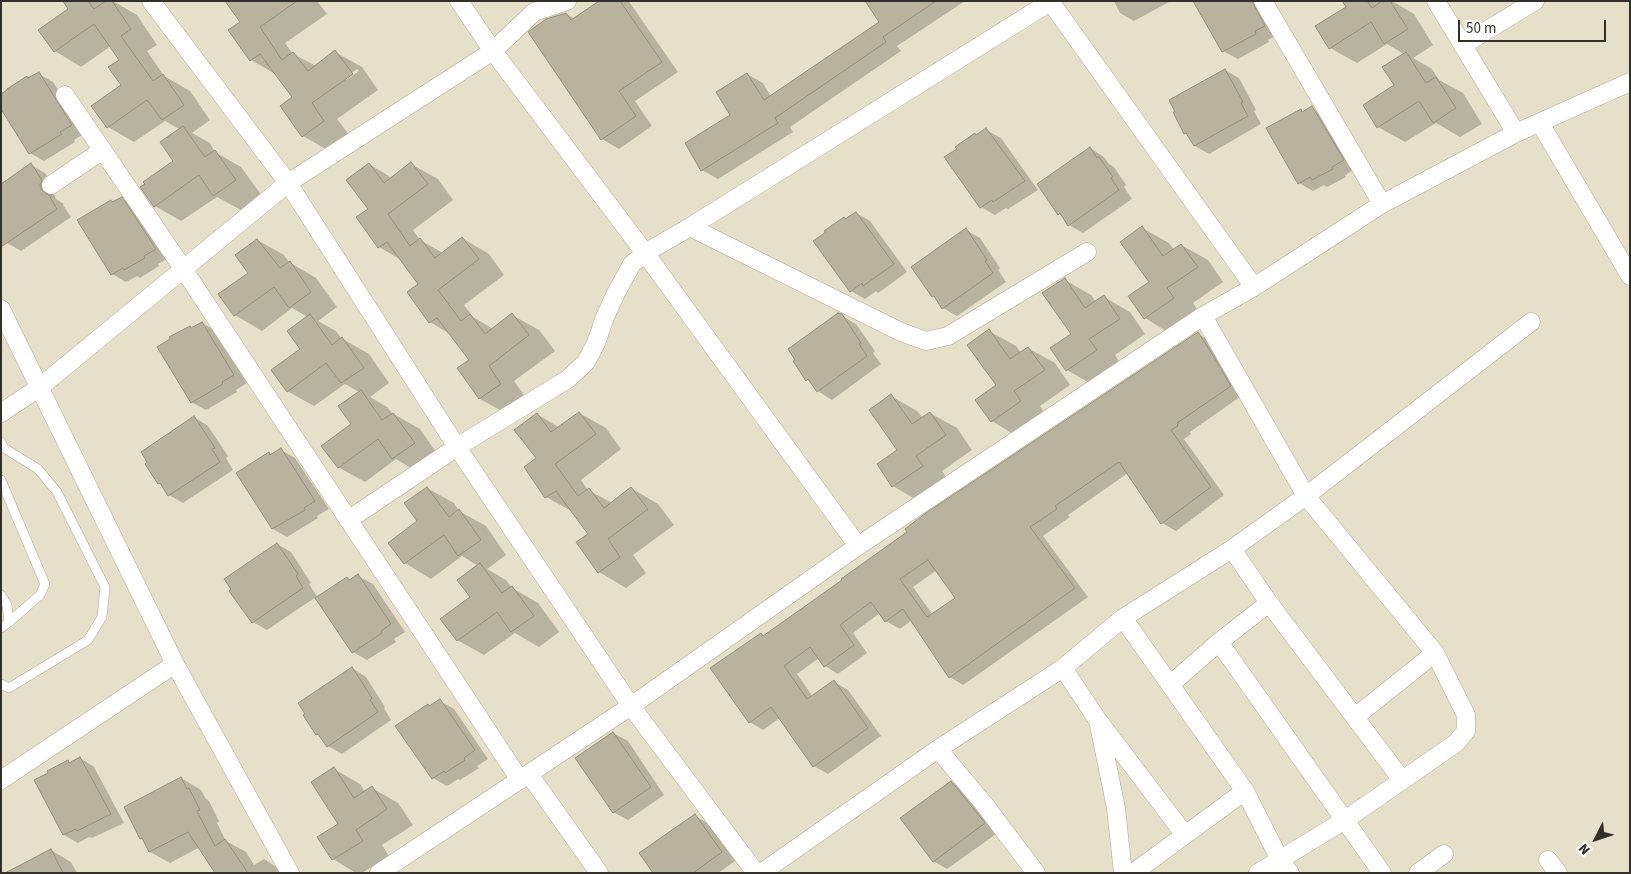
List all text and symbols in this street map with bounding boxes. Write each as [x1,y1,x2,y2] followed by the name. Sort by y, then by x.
[1461,10,1608,42] scale bar
[1466,18,1496,39] text: 50 m
[1571,814,1621,864] north arrow
[1574,839,1595,859] text: N

